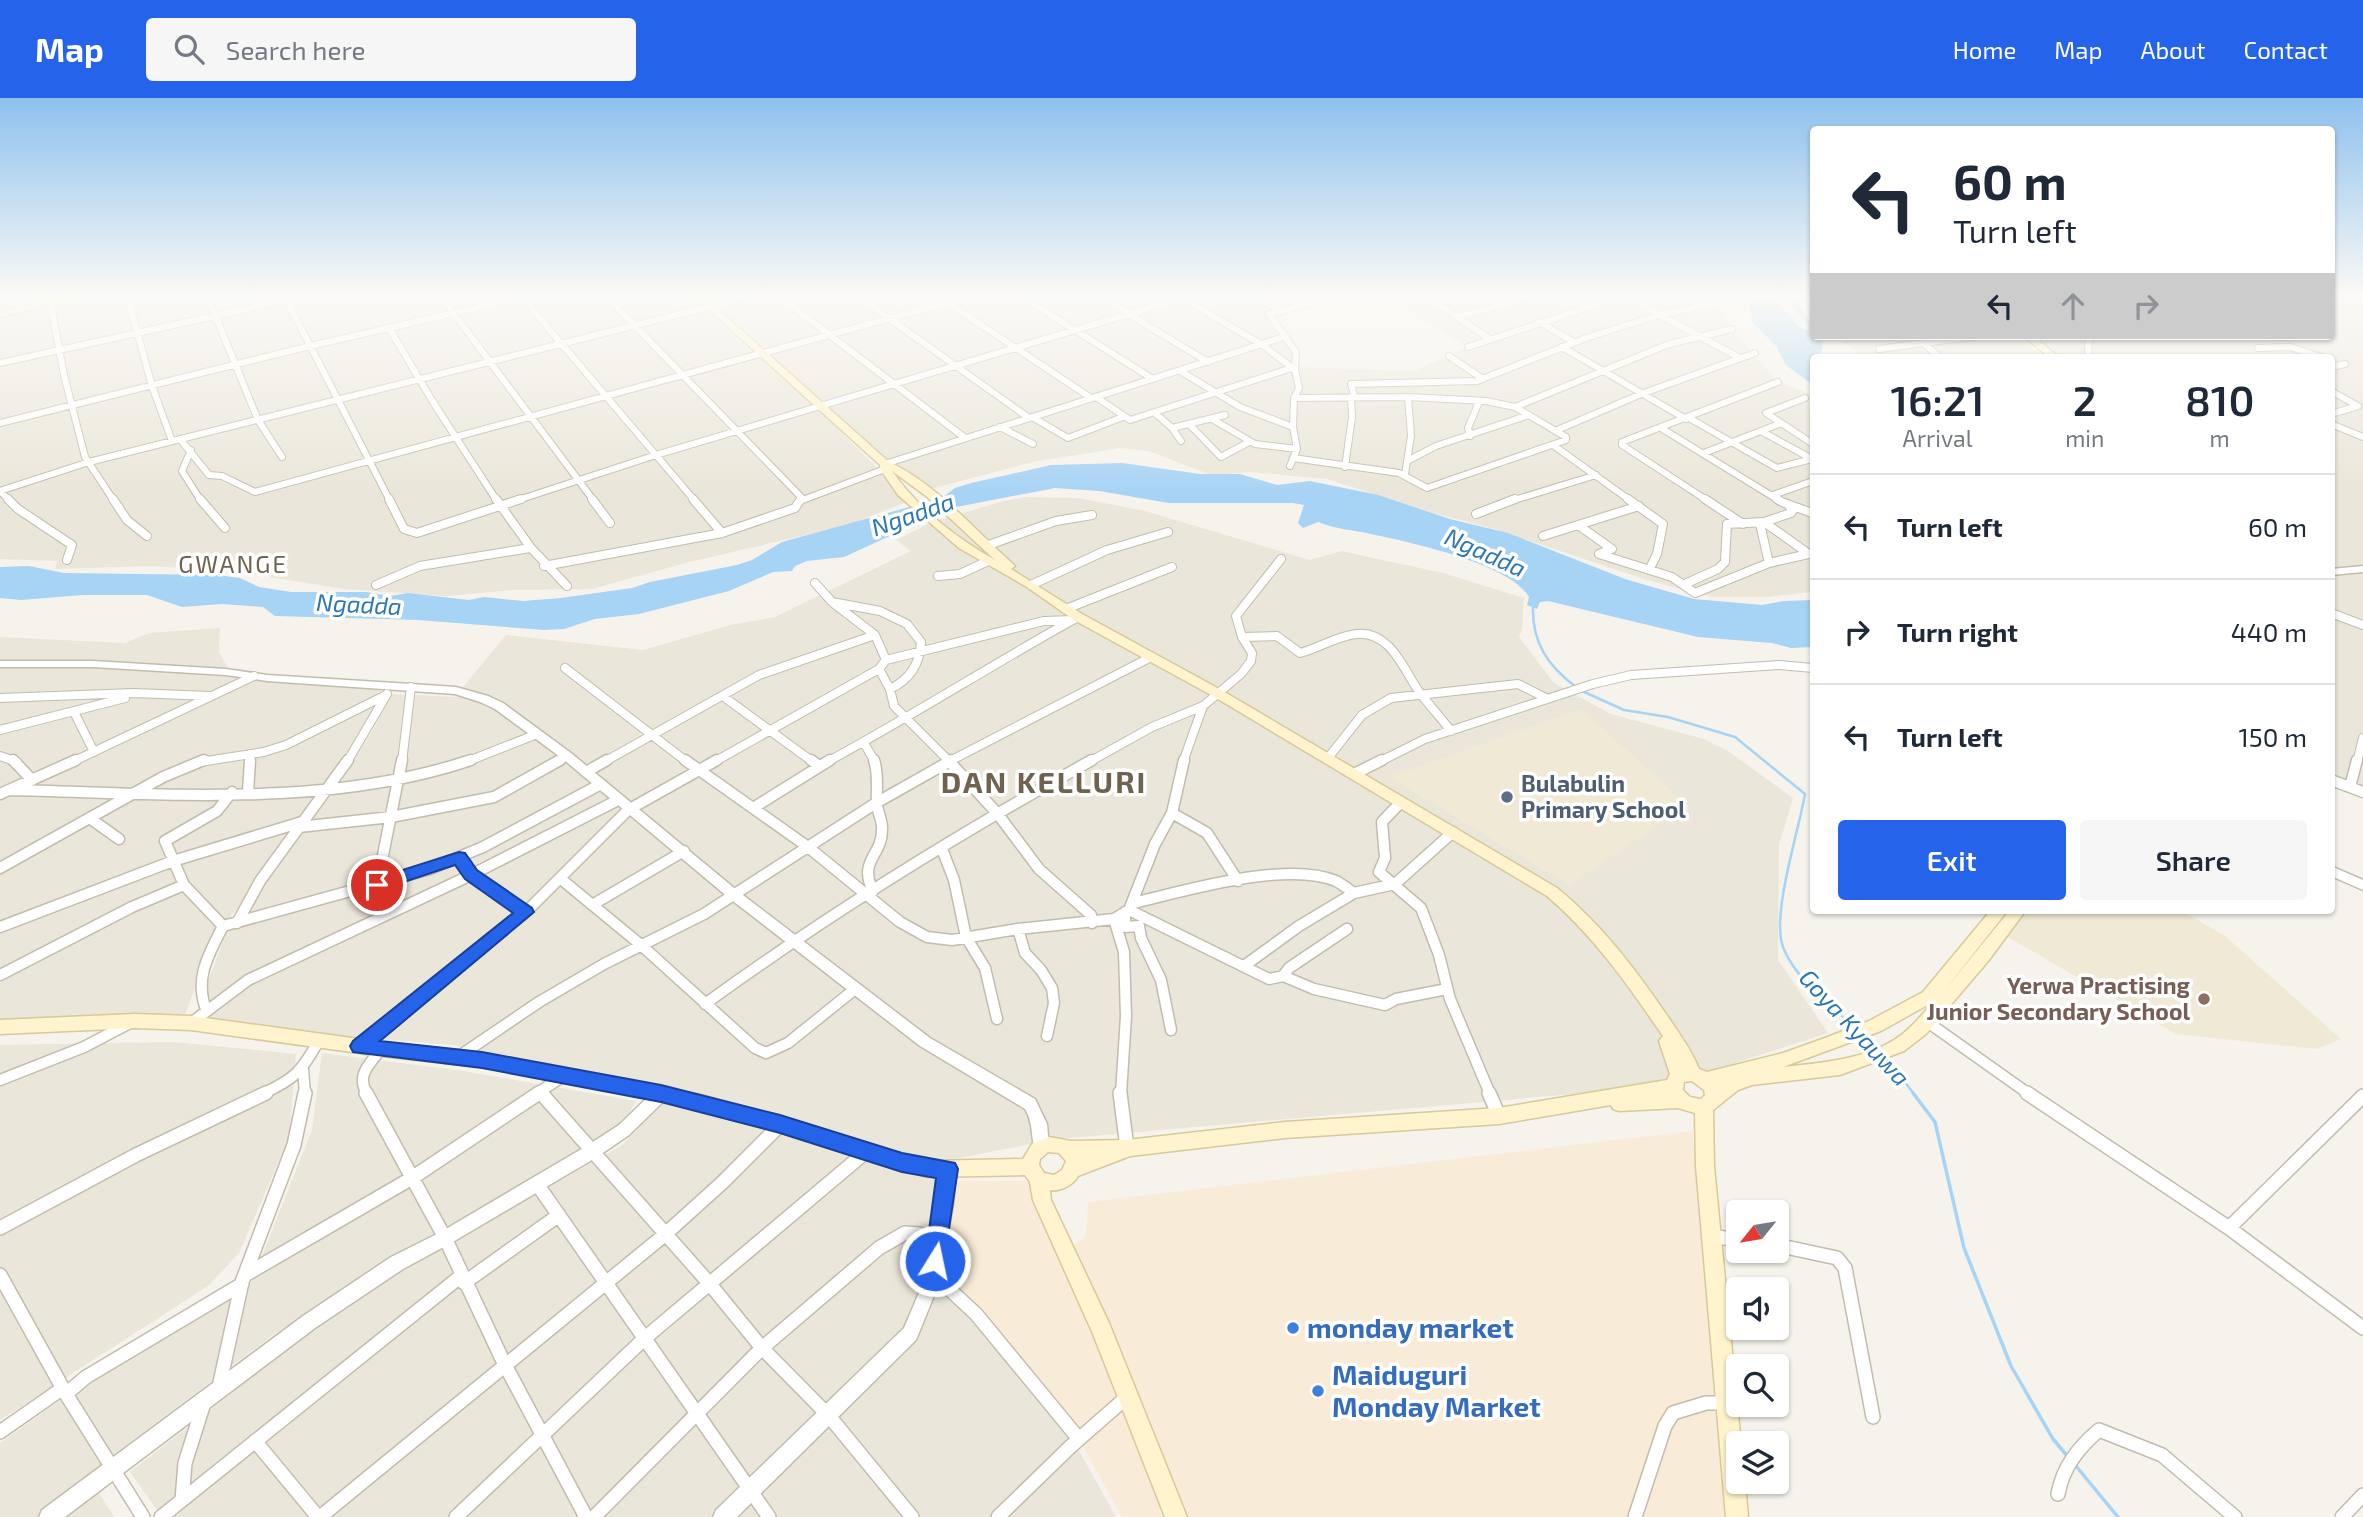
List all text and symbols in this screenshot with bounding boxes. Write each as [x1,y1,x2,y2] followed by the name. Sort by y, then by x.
[146,18,636,81] search box
[35,29,104,69] text: Map
[170,30,208,68] icon: search
[226,34,365,65] text: Search here
[1953,35,2016,64] text: Home
[2054,35,2102,64] text: Map
[2140,35,2206,64] text: About
[2244,35,2328,64] text: Contact
[1953,151,2067,210] text: 60 m
[1838,154,1929,245] icon: left
[1953,211,2077,249] text: Turn left
[1981,287,2019,325] icon: left
[2054,287,2092,325] icon: ahead
[2127,287,2165,325] icon: right
[1891,374,1985,424] text: 16:21
[2073,374,2097,424] text: 2
[2185,374,2254,424] text: 810
[1903,424,1973,452] text: Arrival
[2065,424,2104,452] text: min
[2210,424,2230,452] text: m
[867,486,958,541] water label: Ngadda
[1838,508,1876,546] icon: left
[1897,511,2003,542] text: Turn left
[2248,511,2307,542] text: 60 m
[1441,521,1531,582] water label: Ngadda
[178,549,288,578] district label: GWANGE
[316,587,403,620] water label: Ngadda
[1838,613,1876,651] icon: right
[1897,616,2018,647] text: Turn right
[2231,616,2307,647] text: 440 m
[1838,718,1876,756] icon: left
[1897,721,2003,752] text: Turn left
[2238,721,2307,752] text: 150 m
[941,763,1147,799] district label: DAN KELLURI
[1521,769,1686,823] place label: Bulabulin Primary School
[1499,789,1515,805] marker: Bulabulin Primary School
[1838,820,2066,900] button: Exit
[2080,820,2307,900] button: Share
[347,855,407,915] pin
[358,866,396,904] icon: arrive
[1794,963,1916,1091] water label: Goya Kyauwa
[1926,971,2191,1025] place label: Yerwa Practising Junior Secondary School
[2196,991,2212,1007] marker: Yerwa Practising Junior Secondary School
[1726,1200,1788,1264] north arrow
[1726,1200,1789,1494] map controls
[898,1224,972,1298] position arrow
[1726,1277,1789,1340] button: sound
[1307,1310,1514,1344] place label: monday market
[1285,1320,1301,1336] marker: monday market
[1726,1354,1789,1417] button: search
[1332,1357,1541,1423] place label: Maiduguri Monday Market
[1310,1383,1326,1399] marker: Maiduguri Monday Market
[1726,1431,1789,1494] button: layers

